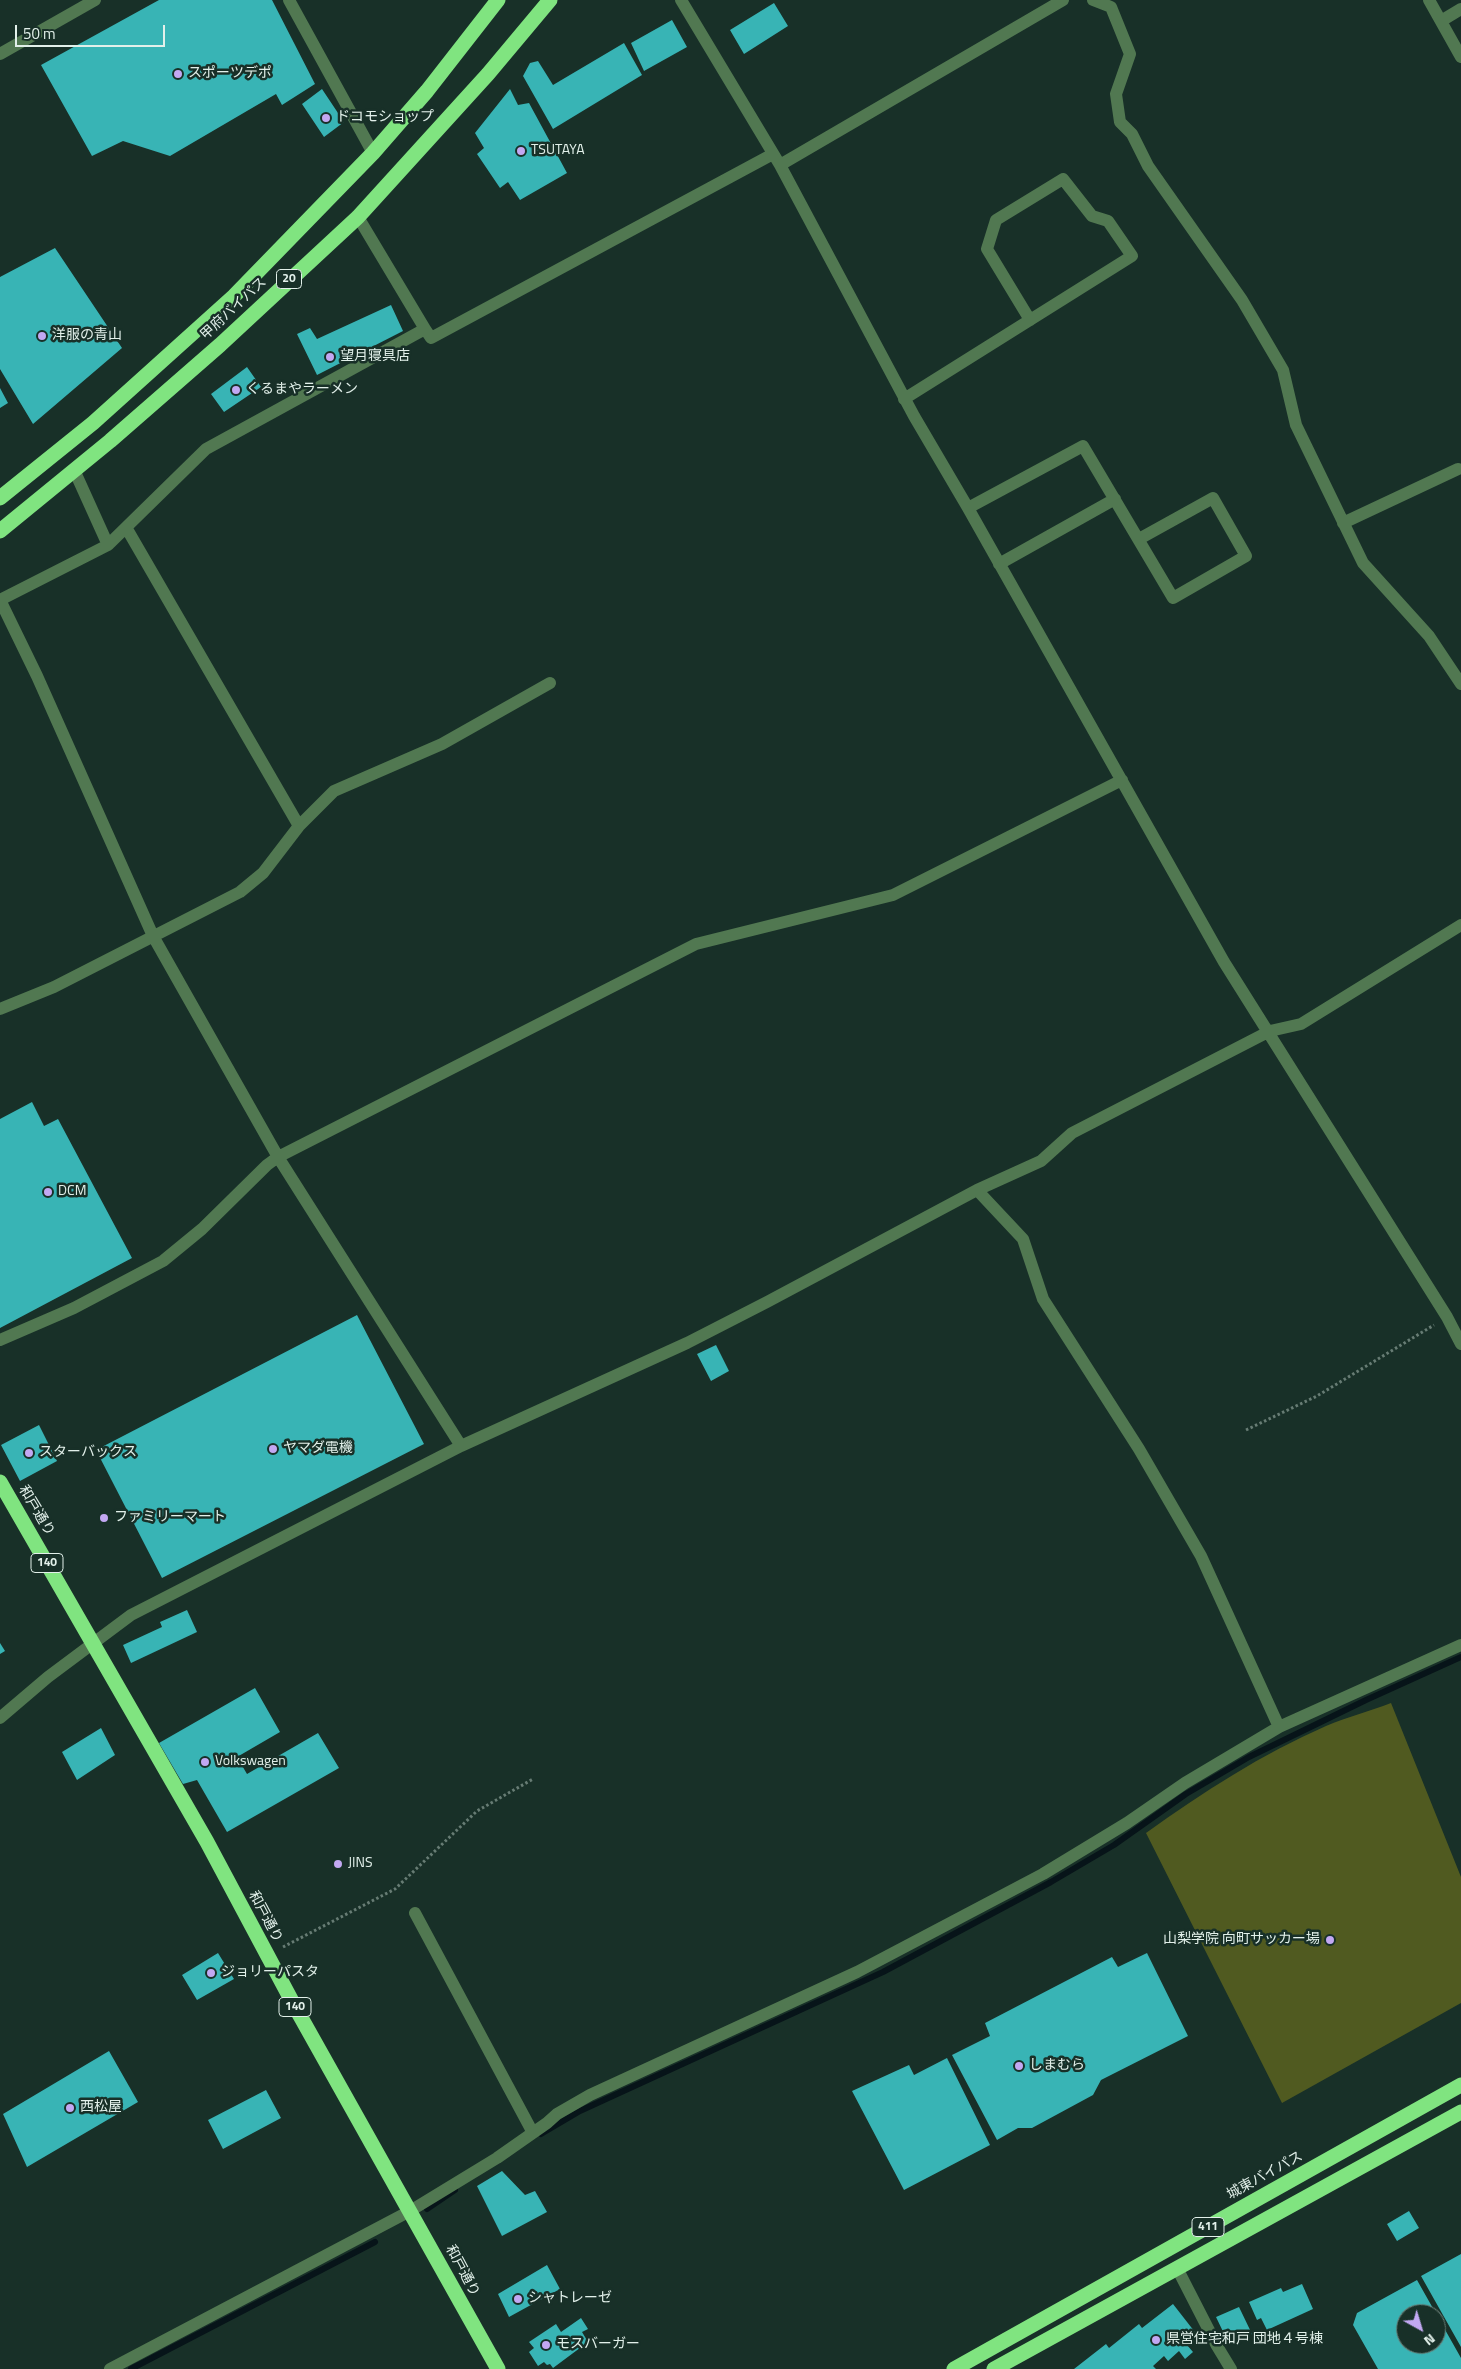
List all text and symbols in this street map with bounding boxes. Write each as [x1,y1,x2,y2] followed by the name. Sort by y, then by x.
[18,15,168,47] scale bar
[23,22,56,45] text: 50 m
[188,66,272,82] place label: スポーツデポ
[172,68,184,80] marker: スポーツデポ
[336,110,434,126] place label: ドコモショップ
[320,112,332,124] marker: ドコモショップ
[531,143,585,159] place label: TSUTAYA
[515,145,527,157] marker: TSUTAYA
[276,270,302,288] road number: 20
[198,274,270,344] street label: 甲府バイパス
[52,328,122,344] place label: 洋服の青山
[36,330,48,342] marker: 洋服の青山
[340,349,410,365] place label: 望月寝具店
[324,351,336,363] marker: 望月寝具店
[246,382,358,398] place label: くるまやラーメン
[230,384,242,396] marker: くるまやラーメン
[58,1184,86,1200] place label: DCM
[42,1186,54,1198] marker: DCM
[283,1441,353,1457] place label: ヤマダ電機
[267,1443,279,1455] marker: ヤマダ電機
[39,1445,137,1461] place label: スターバックス
[23,1447,35,1459] marker: スターバックス
[14,1483,58,1539] street label: 和戸通り
[114,1510,226,1526] place label: ファミリーマート
[98,1512,110,1524] marker: ファミリーマート
[31,1554,63,1572] road number: 140
[215,1754,286,1770] place label: Volkswagen
[199,1756,211,1768] marker: Volkswagen
[348,1856,373,1872] place label: JINS
[332,1858,344,1870] marker: JINS
[244,1888,286,1946] street label: 和戸通り
[1163,1932,1320,1948] place label: 山梨学院 向町サッカー場
[1324,1934,1336,1946] marker: 山梨学院 向町サッカー場
[221,1965,319,1981] place label: ジョリーパスタ
[205,1967,217,1979] marker: ジョリーパスタ
[279,1998,311,2016] road number: 140
[1029,2058,1085,2074] place label: しまむら
[1013,2060,1025,2072] marker: しまむら
[80,2100,122,2116] place label: 西松屋
[64,2102,76,2114] marker: 西松屋
[1224,2148,1306,2204] street label: 城東バイパス
[1192,2218,1224,2236] road number: 411
[441,2242,483,2300] street label: 和戸通り
[528,2291,612,2307] place label: シャトレーゼ
[512,2293,524,2305] marker: シャトレーゼ
[1396,2304,1446,2354] north arrow
[1420,2329,1441,2351] text: N
[1166,2332,1323,2348] place label: 県営住宅和戸 団地４号棟
[1150,2334,1162,2346] marker: 県営住宅和戸 団地４号棟
[556,2337,640,2353] place label: モスバーガー
[540,2339,552,2351] marker: モスバーガー

